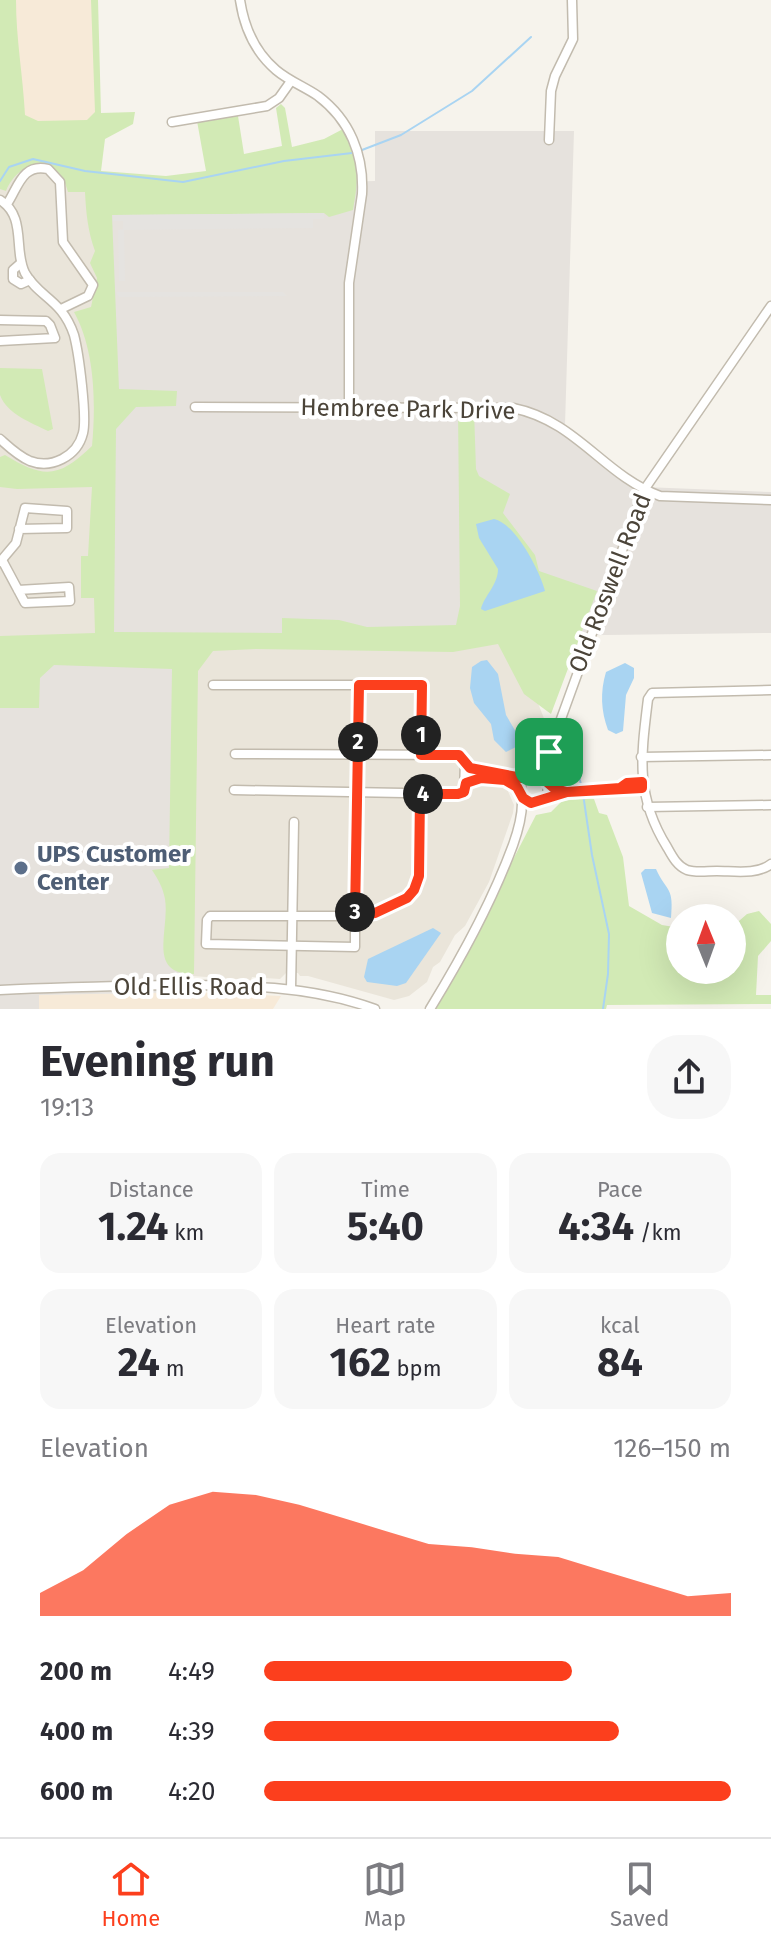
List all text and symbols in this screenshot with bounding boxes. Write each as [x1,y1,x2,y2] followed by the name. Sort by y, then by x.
[300,393,516,425] street label: Hembree Park Drive
[563,490,657,676] street label: Old Roswell Road
[401,715,441,755] pin: 1
[515,718,583,786] pin
[416,721,426,748] text: 1
[338,722,378,762] pin: 2
[352,728,364,755] text: 2
[527,730,571,774] icon: arrive
[403,774,443,814] pin: 4
[417,780,429,807] text: 4
[37,840,191,896] place label: UPS Customer Center
[12,859,30,877] marker: UPS Customer Center
[335,892,375,932] pin: 3
[349,898,361,925] text: 3
[666,904,746,984] north arrow
[666,904,746,984] map controls
[114,973,264,1001] street label: Old Ellis Road
[40,1035,275,1088] text: Evening run
[647,1035,731,1119] button: share
[40,1092,94,1123] text: 19:13
[108,1176,194,1203] text: Distance
[361,1176,410,1203] text: Time
[597,1176,643,1203] text: Pace
[98,1203,168,1251] text: 1.24
[347,1203,424,1251] text: 5:40
[558,1203,634,1251] text: 4:34
[168,1219,204,1246] text: km
[634,1219,682,1246] text: /km
[105,1312,197,1339] text: Elevation
[335,1312,436,1339] text: Heart rate
[600,1312,640,1339] text: kcal
[118,1339,160,1387] text: 24
[329,1339,391,1387] text: 162
[597,1339,643,1387] text: 84
[160,1355,185,1382] text: m
[391,1355,442,1382] text: bpm
[40,1433,149,1464] text: Elevation
[613,1433,731,1464] text: 126–150 m
[40,1656,112,1687] text: 200 m
[168,1656,215,1687] text: 4:49
[40,1716,113,1747] text: 400 m
[168,1716,215,1747] text: 4:39
[40,1776,113,1807] text: 600 m
[168,1776,215,1807] text: 4:20
[101,1857,160,1932] tab: Home
[363,1857,407,1932] tab: Map
[610,1857,670,1932] tab: Saved

